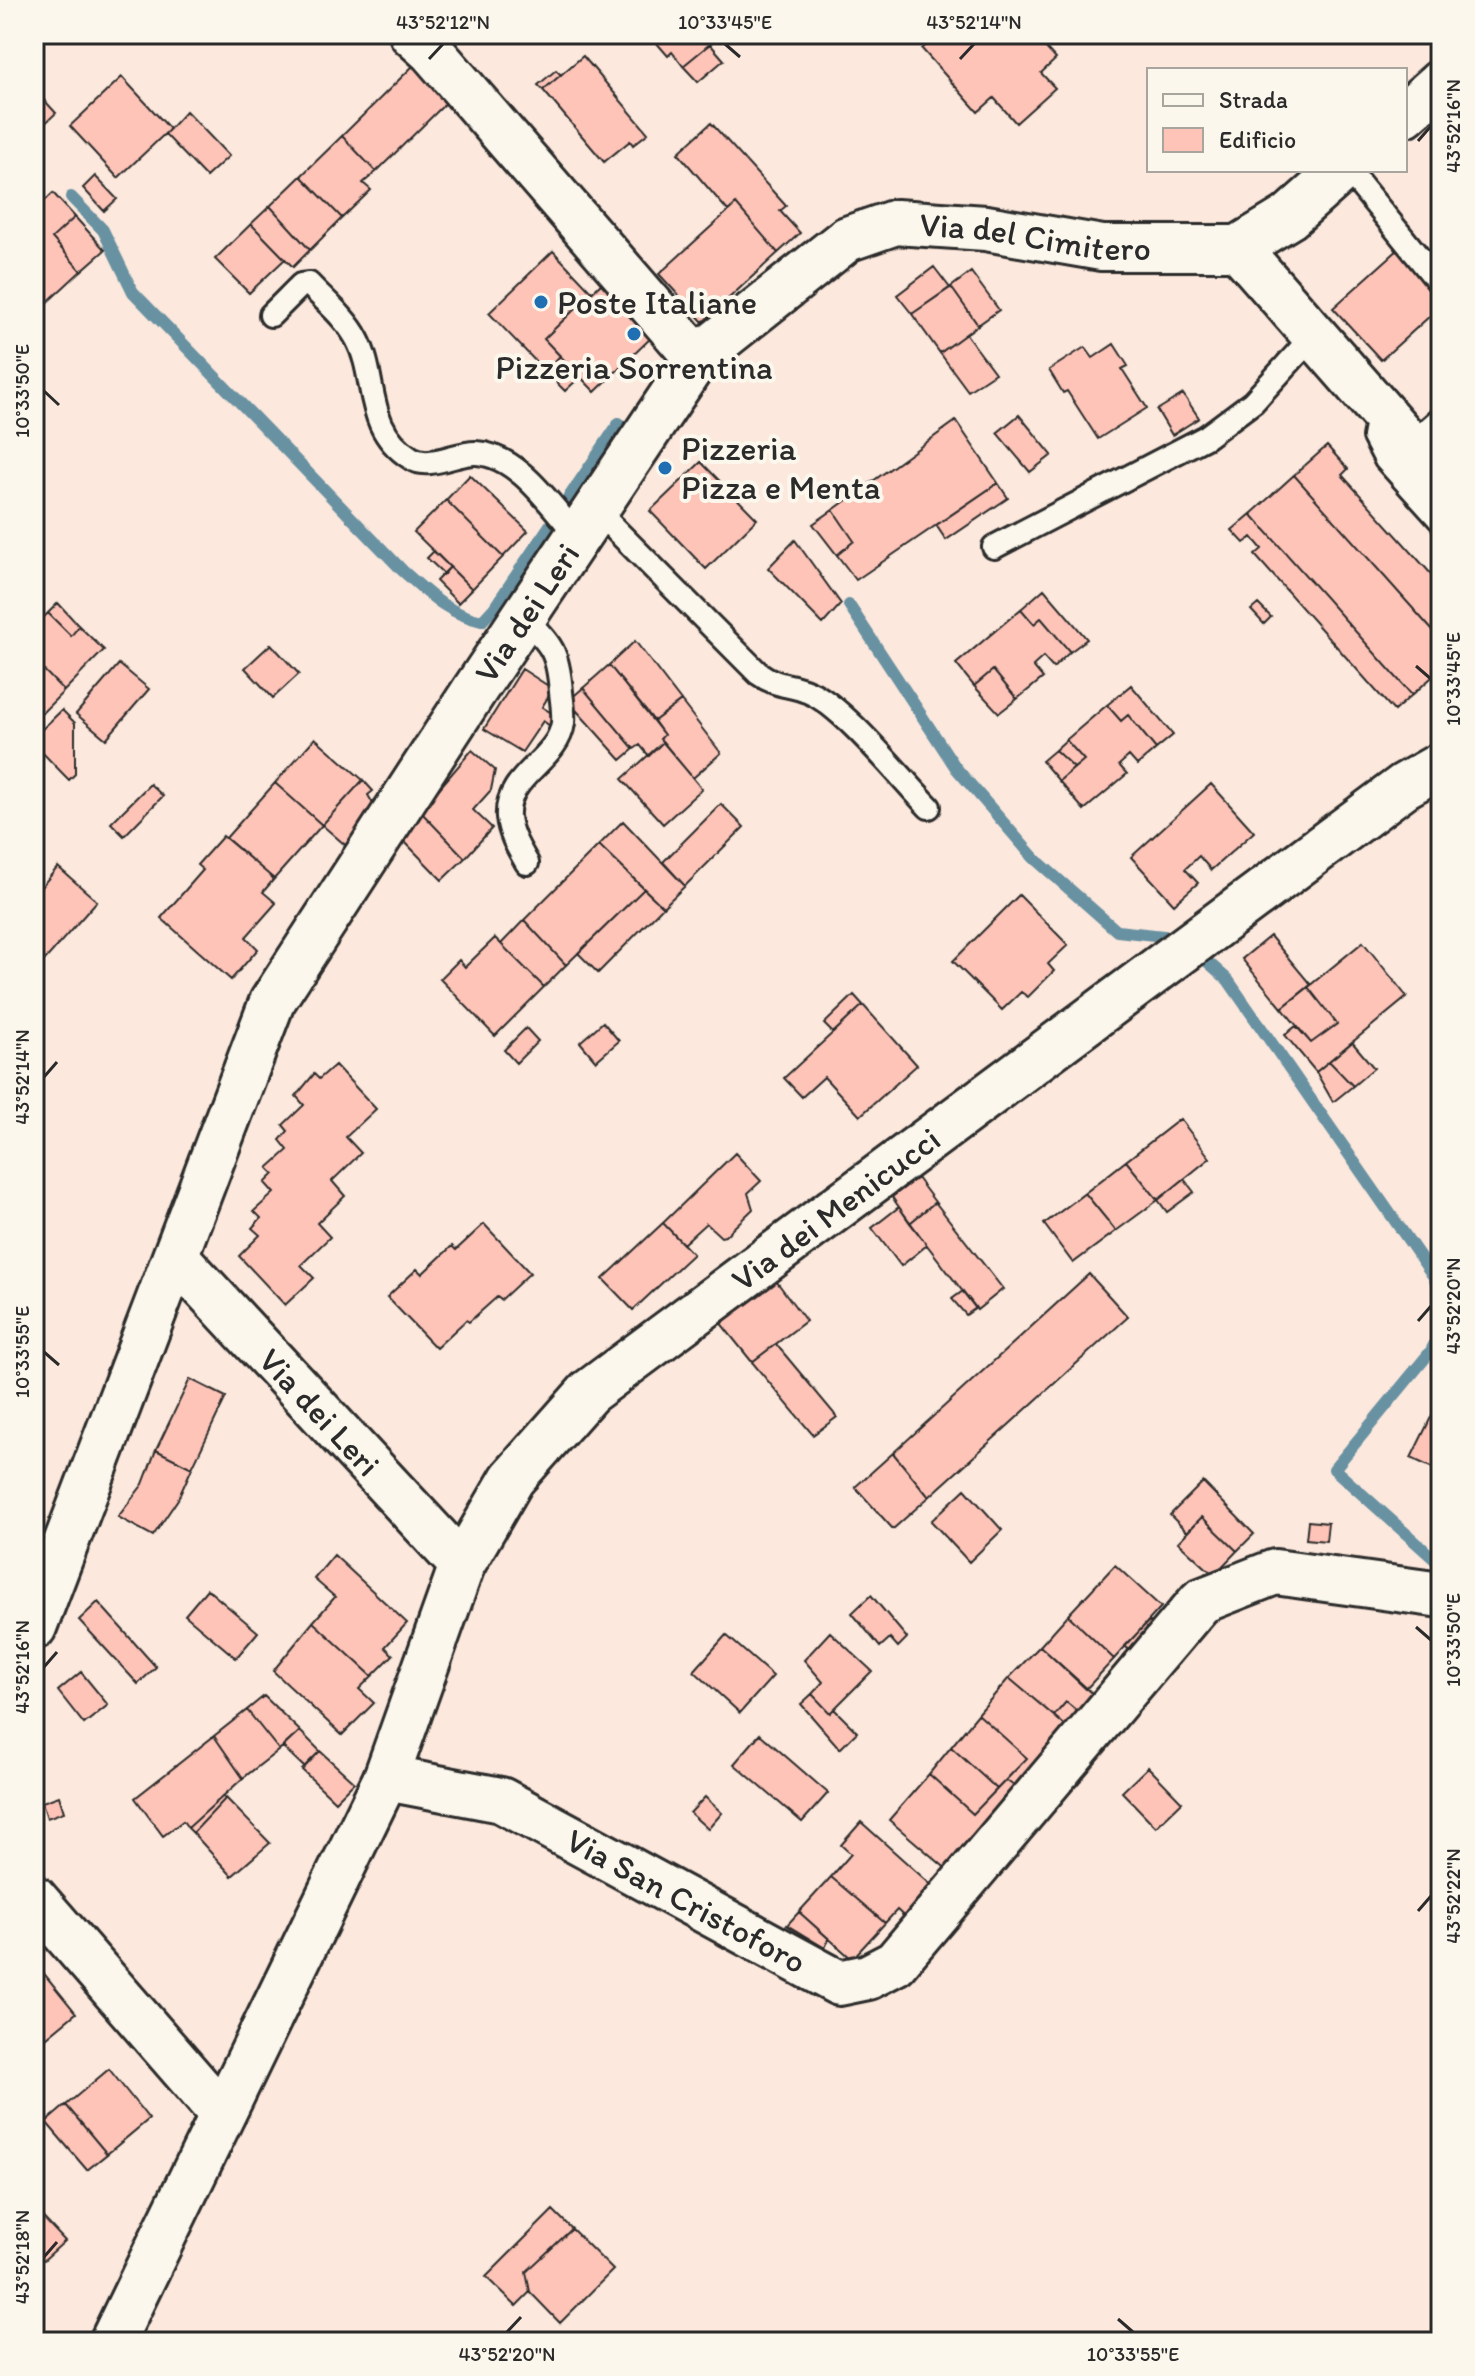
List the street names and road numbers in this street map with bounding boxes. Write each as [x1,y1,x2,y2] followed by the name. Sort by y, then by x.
[918,203,1151,269] street label: Via del Cimitero
[465,535,588,690] street label: Via dei Leri
[723,1118,948,1300] street label: Via dei Menicucci
[251,1340,389,1484] street label: Via dei Leri
[559,1819,813,1982] street label: Via San Cristoforo

